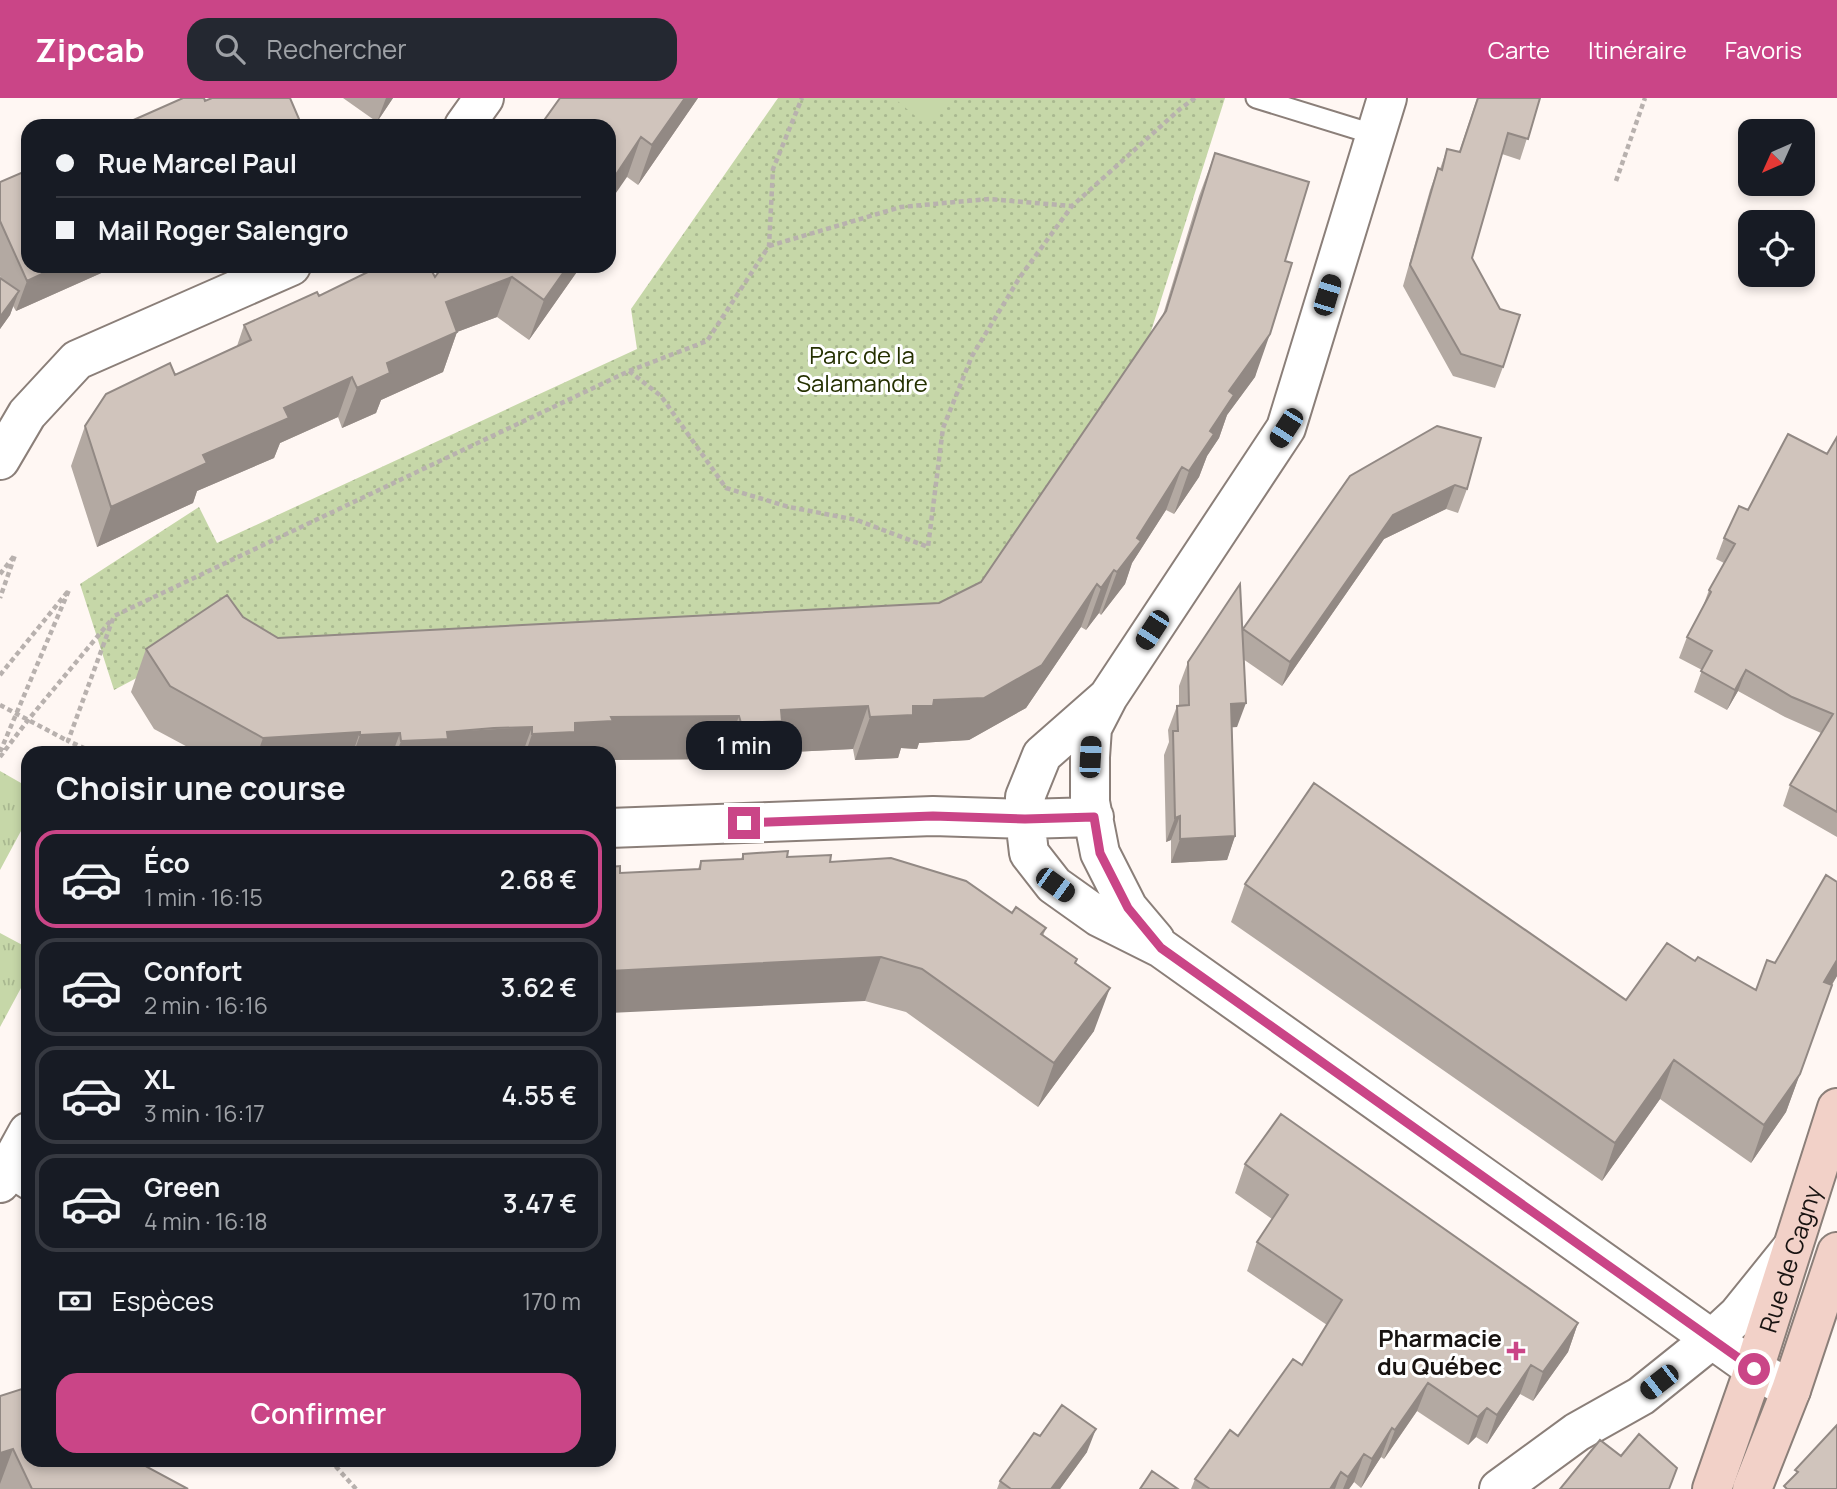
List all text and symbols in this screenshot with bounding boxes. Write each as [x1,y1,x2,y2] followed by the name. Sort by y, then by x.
[187,18,677,81] search box
[35,27,145,72] text: Zipcab
[211,30,249,68] icon: search
[267,31,407,67] text: Rechercher
[1488,33,1550,66] text: Carte
[1588,33,1687,66] text: Itinéraire
[1725,33,1802,66] text: Favoris
[1738,119,1815,196] north arrow
[1738,119,1815,287] map controls
[98,145,297,181] text: Rue Marcel Paul
[1738,210,1815,287] button: locate
[98,212,349,248] text: Mail Roger Salengro
[1311,272,1344,318] car
[796,338,928,399] park label: Parc de la Salamandre
[1266,405,1307,451] car
[1132,607,1173,653] car
[686,722,802,770] callout: 1 min
[717,729,771,761] text: 1 min
[1079,735,1102,779] car
[56,766,346,810] text: Choisir une course
[728,807,760,839] route end
[144,845,190,881] text: Éco
[60,848,123,911] icon: car
[500,861,577,897] text: 2.68 €
[1032,864,1079,906] car
[144,881,263,913] text: 1 min · 16:15
[144,953,243,989] text: Confort
[60,956,123,1019] icon: car
[501,969,577,1005] text: 3.62 €
[144,989,268,1021] text: 2 min · 16:16
[144,1061,175,1097] text: XL
[60,1064,123,1127] icon: car
[501,1077,577,1113] text: 4.55 €
[144,1097,265,1129] text: 3 min · 16:17
[144,1169,220,1205] text: Green
[60,1172,123,1235] icon: car
[1750,1181,1828,1336] street label: Rue de Cagny
[503,1185,577,1221] text: 3.47 €
[144,1205,268,1237] text: 4 min · 16:18
[56,1282,94,1320] icon: cash
[112,1283,214,1319] text: Espèces
[522,1285,581,1317] text: 170 m
[1377,1321,1502,1382] place label: Pharmacie du Québec
[1508,1343,1524,1359] marker: Pharmacie du Québec
[1738,1353,1770,1385] route start
[1636,1361,1683,1403] car
[56,1373,581,1453] button: Confirmer

